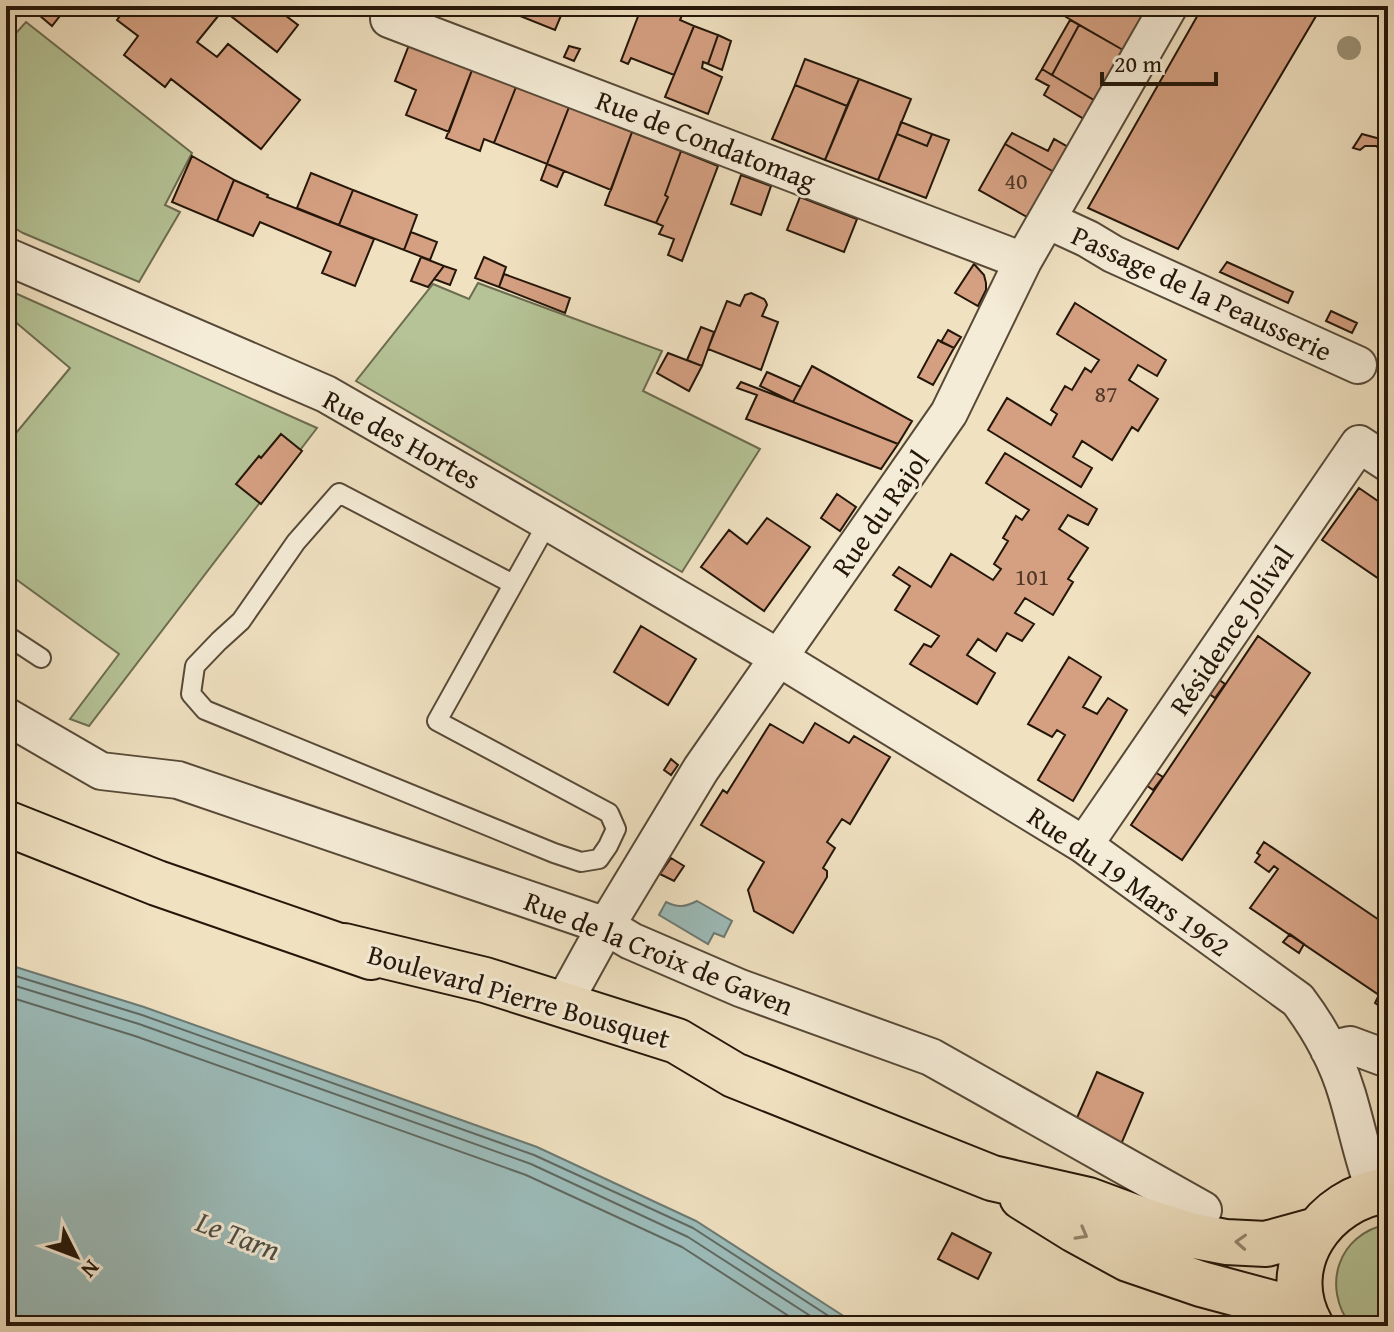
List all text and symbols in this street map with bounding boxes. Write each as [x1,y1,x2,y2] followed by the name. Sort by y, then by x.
[1102,36,1216,86] scale bar
[1114,46,1162,81] text: 20 m
[590,79,822,200] street label: Rue de Condatomag
[1004,163,1028,198] house number: 40
[1065,214,1339,371] street label: Passage de la Peausserie
[1094,376,1118,411] house number: 87
[316,378,488,499] street label: Rue des Hortes
[821,441,938,584] street label: Rue du Rajol
[1158,536,1303,723] street label: Résidence Jolival
[1015,559,1049,594] house number: 101
[1020,795,1239,966] street label: Rue du 19 Mars 1962
[519,880,800,1025] street label: Rue de la Croix de Gaven
[363,933,675,1058] street label: Boulevard Pierre Bousquet
[189,1199,287,1271] water label: Le Tarn
[36,1216,116,1296] north arrow
[1073,1224,1088,1240] one-way arrow
[1234,1234,1247,1251] one-way arrow
[74,1253,108,1286] text: N

